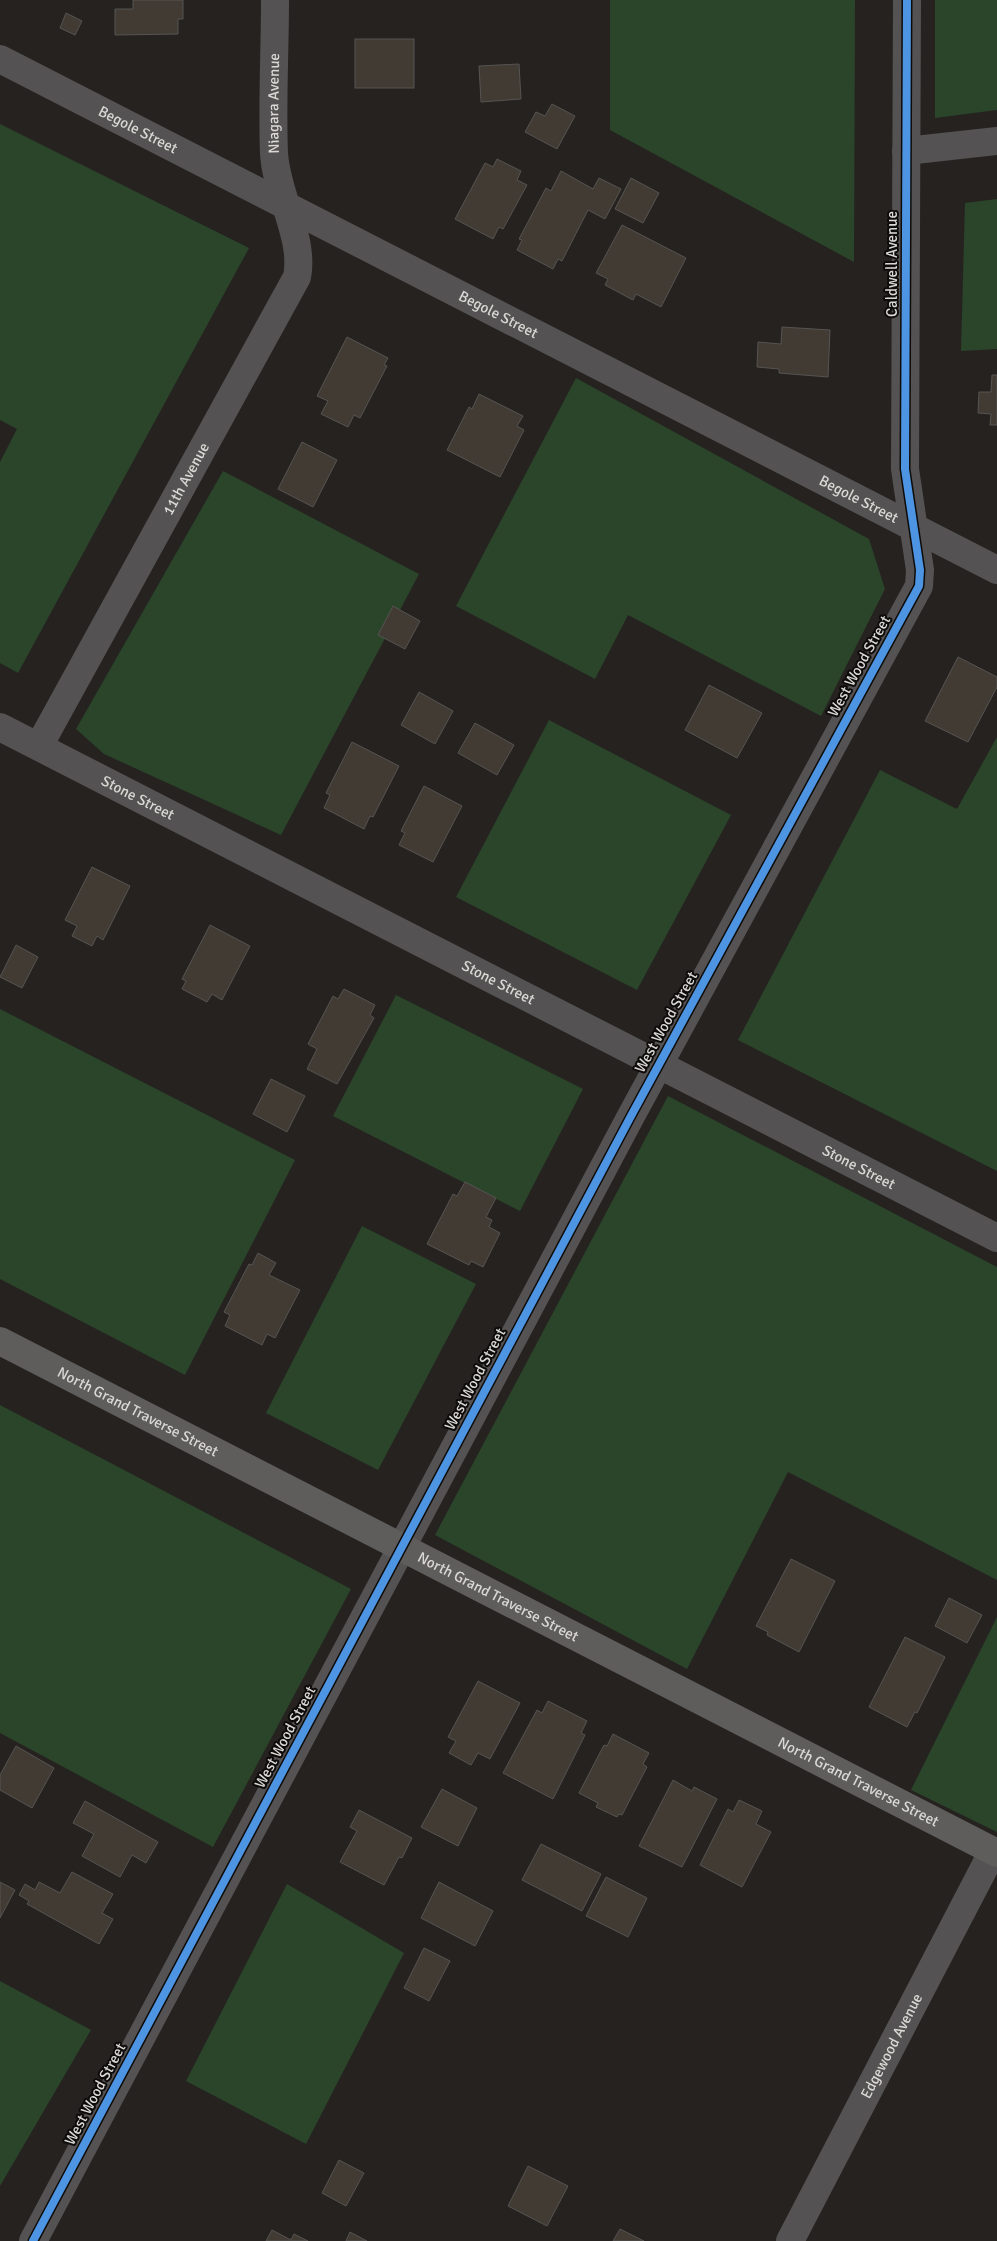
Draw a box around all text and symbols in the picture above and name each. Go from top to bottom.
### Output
street label: Niagara Avenue [264,53,283,154]
street label: Begole Street [95,102,181,157]
street label: Caldwell Avenue [883,211,901,317]
street label: Begole Street [456,287,541,342]
street label: 11th Avenue [159,439,213,518]
street label: Begole Street [816,471,901,527]
street label: West Wood Street [824,612,894,720]
street label: Stone Street [98,772,177,824]
street label: Stone Street [459,956,538,1009]
street label: West Wood Street [631,968,701,1076]
street label: Stone Street [819,1141,898,1193]
street label: West Wood Street [441,1325,509,1433]
street label: North Grand Traverse Street [54,1363,221,1461]
street label: North Grand Traverse Street [415,1548,582,1646]
street label: West Wood Street [251,1683,319,1791]
street label: North Grand Traverse Street [775,1733,942,1831]
street label: Edgewood Avenue [857,1990,926,2101]
street label: West Wood Street [61,2040,129,2148]

